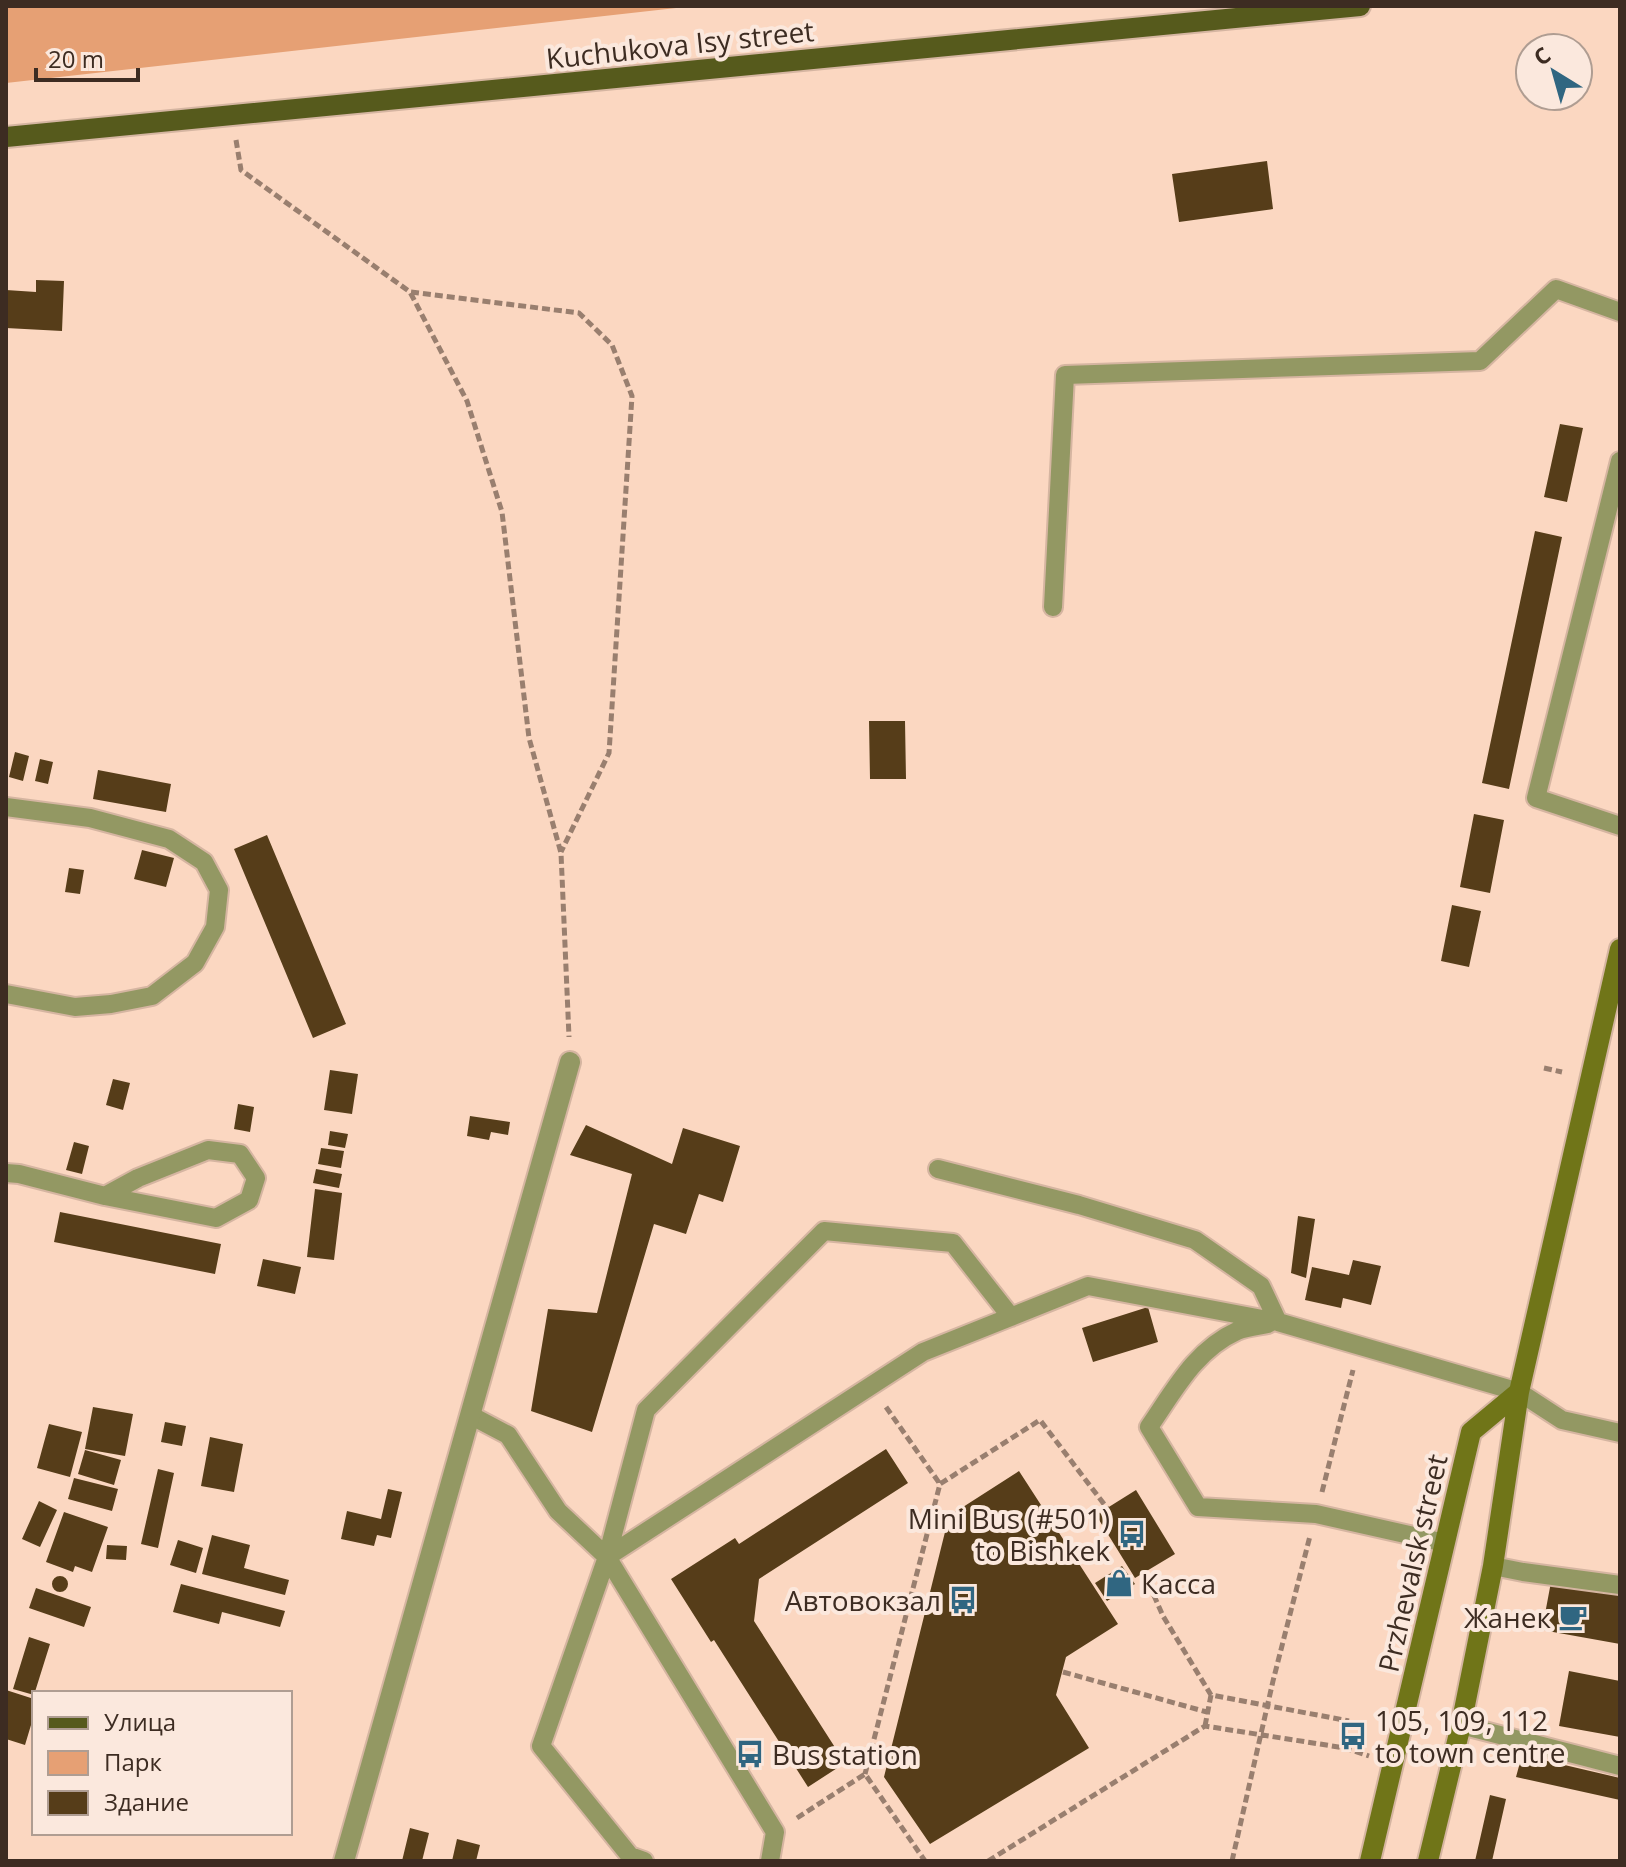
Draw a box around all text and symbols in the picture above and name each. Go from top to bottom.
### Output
street label: Kuchukova Isy street [544,11,816,77]
scale bar [36,32,138,82]
north arrow [1514,32,1594,112]
text: С [1527,39,1556,71]
text: 20 m [48,42,104,75]
street label: Przhevalsk street [1368,1450,1456,1676]
place label: Mini Bus (#501) to Bishkek [908,1499,1110,1569]
bus stop icon: Mini Bus (#501) to Bishkek [1117,1519,1147,1549]
place label: Касса [1141,1564,1216,1602]
shop icon: Касса [1104,1568,1134,1598]
place label: Автовокзал [785,1581,941,1619]
bus stop icon: Автовокзал [948,1585,978,1615]
place label: Жанек [1464,1598,1552,1636]
cafe icon: Жанек [1558,1602,1588,1632]
legend [32,1691,292,1835]
place label: 105, 109, 112 to town centre [1375,1701,1566,1771]
text: Улица [104,1705,176,1738]
bus stop icon: 105, 109, 112 to town centre [1338,1721,1368,1751]
place label: Bus station [772,1735,918,1773]
bus stop icon: Bus station [735,1739,765,1769]
text: Парк [104,1745,162,1778]
text: Здание [104,1785,189,1818]

